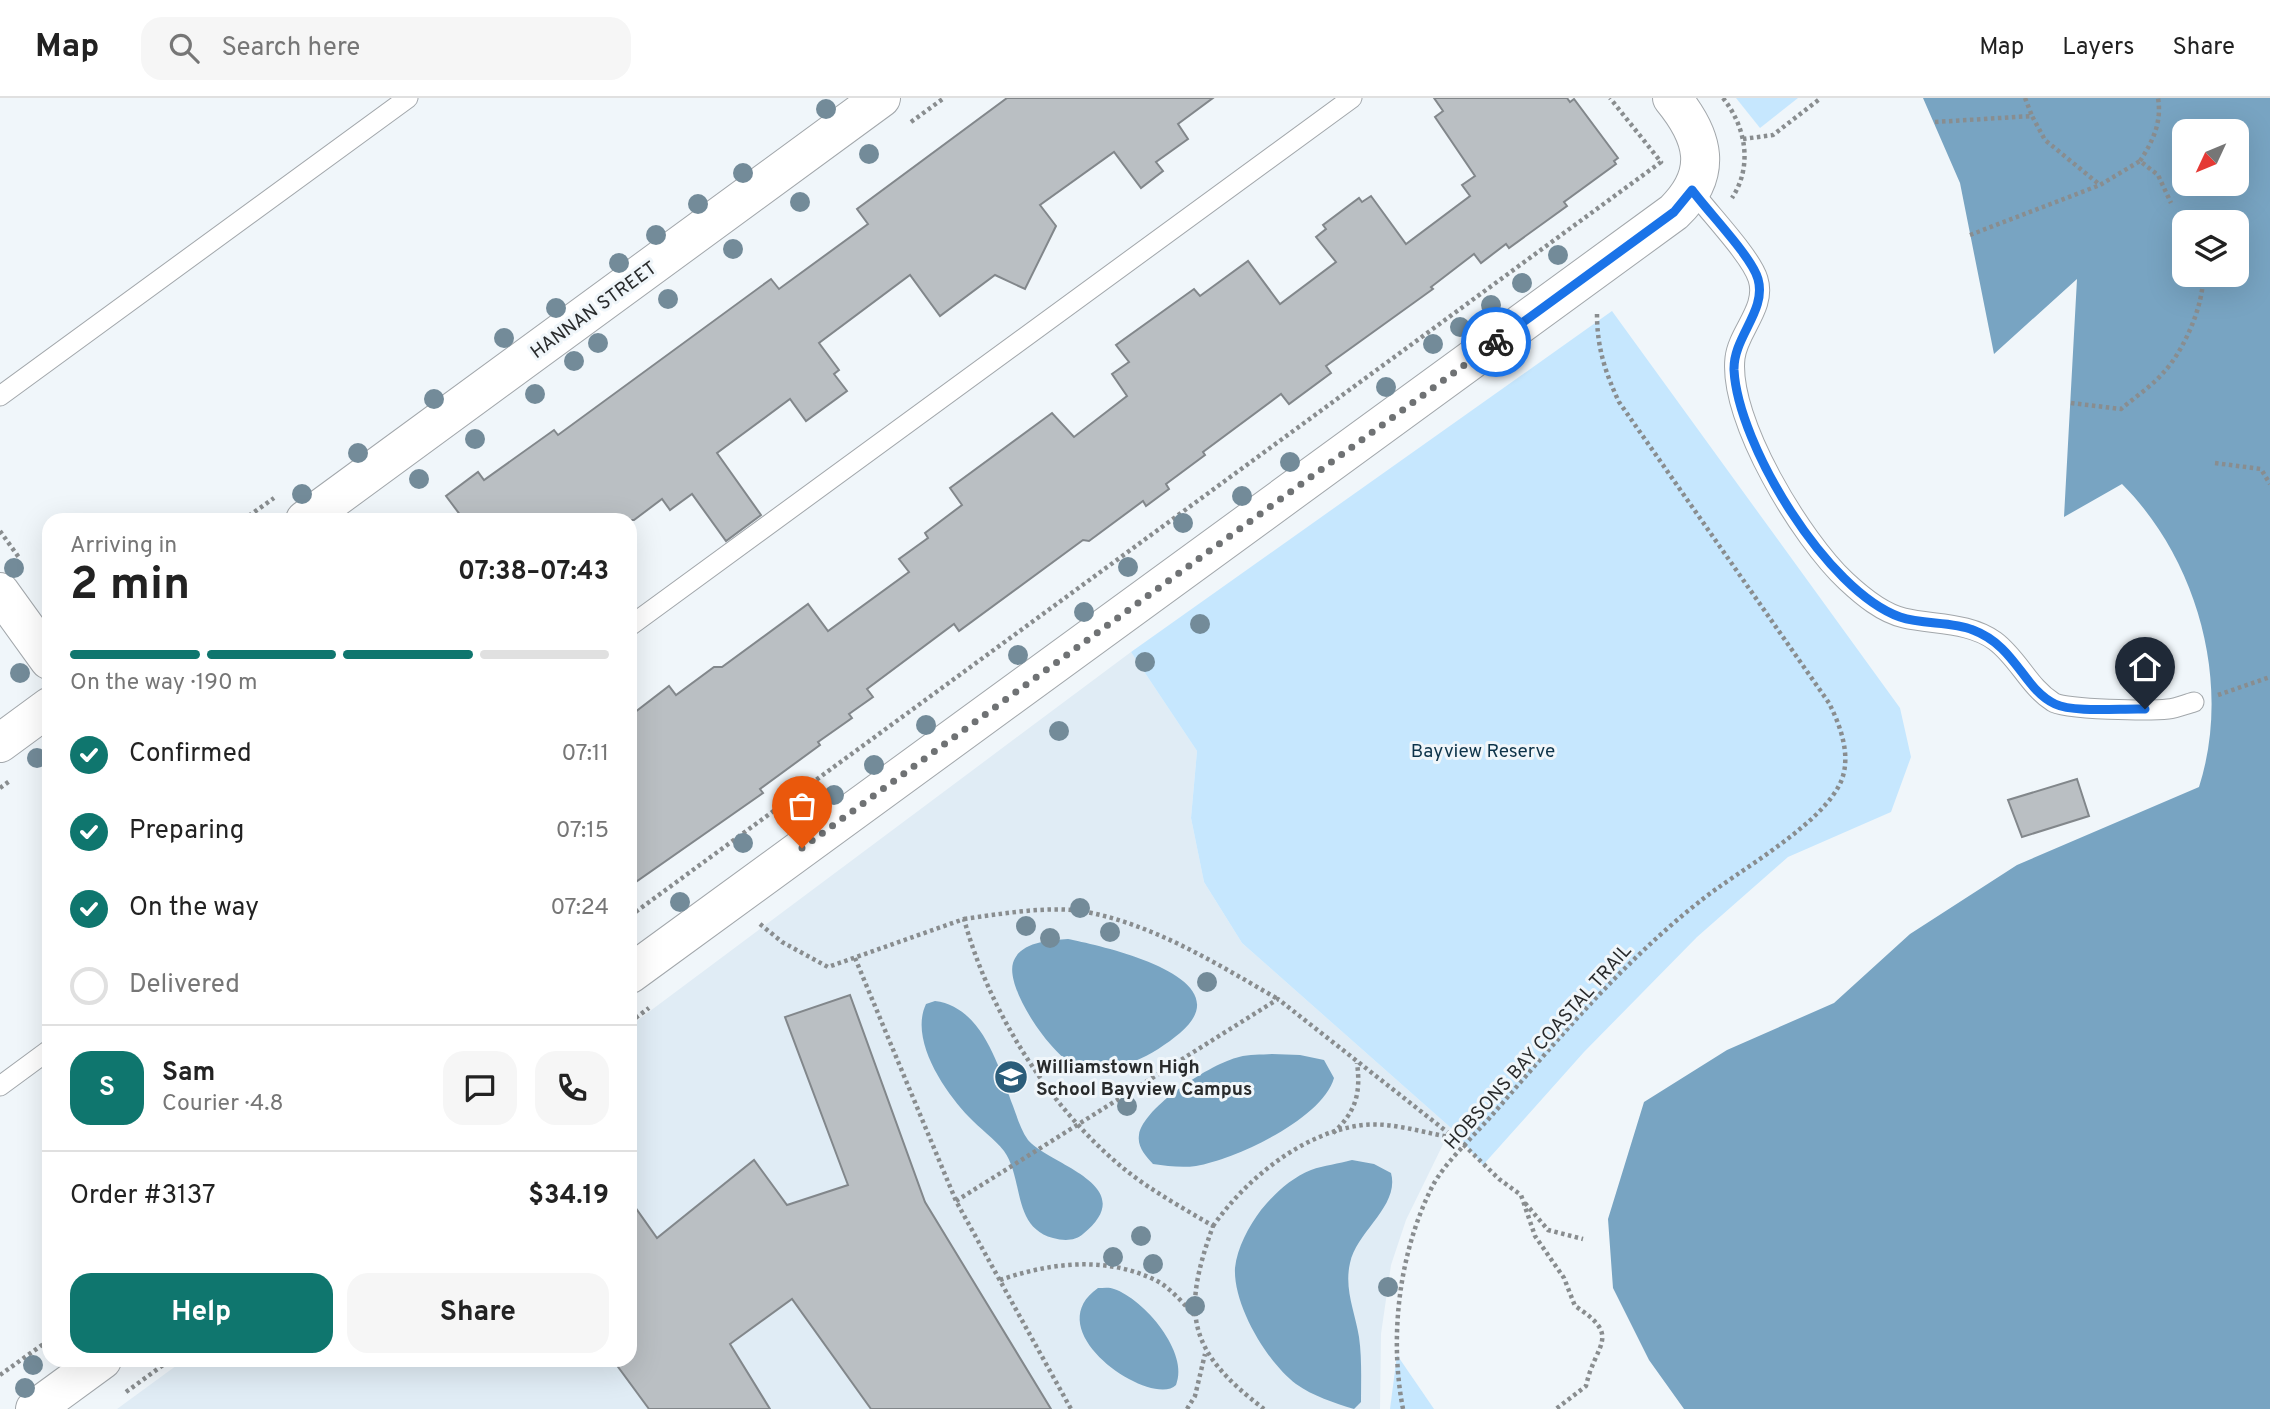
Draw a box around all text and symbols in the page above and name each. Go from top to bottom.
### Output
search box [141,17,631,80]
text: Map [35,27,99,69]
icon: search [165,29,203,67]
text: Search here [221,32,360,65]
text: Map [1979,33,2024,63]
text: Layers [2062,33,2134,63]
text: Share [2172,33,2235,63]
north arrow [2172,119,2249,196]
map controls [2172,119,2249,287]
button: layers [2172,210,2249,287]
street label: HANNAN STREET [526,257,662,365]
courier [1461,307,1531,377]
icon: bike [1477,323,1515,361]
text: Arriving in [70,532,177,561]
text: 07:38–07:43 [458,556,609,589]
text: 2 min [70,557,190,616]
pin [2115,637,2175,709]
icon: home [2126,648,2164,686]
text: On the way · 190 m [70,669,258,698]
icon: check [70,736,108,774]
text: Confirmed [129,738,252,771]
text: 07:11 [562,740,609,769]
park label: Bayview Reserve [1411,740,1555,764]
pin [772,776,832,848]
icon: bag [783,787,821,825]
icon: check [70,813,108,851]
text: Preparing [129,815,244,848]
text: 07:15 [556,817,609,846]
icon: check [70,890,108,928]
text: On the way [129,892,259,925]
text: 07:24 [551,894,609,923]
street label: HOBSONS BAY COASTAL TRAIL [1440,939,1637,1155]
text: Delivered [129,969,240,1002]
button: chat [443,1051,517,1125]
button: phone [535,1051,609,1125]
place label: Williamstown High School Bayview Campus [1036,1056,1252,1102]
text: Sam [162,1057,215,1090]
school or university icon: Williamstown High School Bayview Campus [992,1058,1030,1096]
text: S [99,1072,115,1105]
text: Courier · 4.8 [162,1090,283,1119]
text: Order #3137 [70,1180,216,1213]
text: $34.19 [528,1180,609,1213]
button: Help [70,1273,333,1353]
button: Share [347,1273,609,1353]

